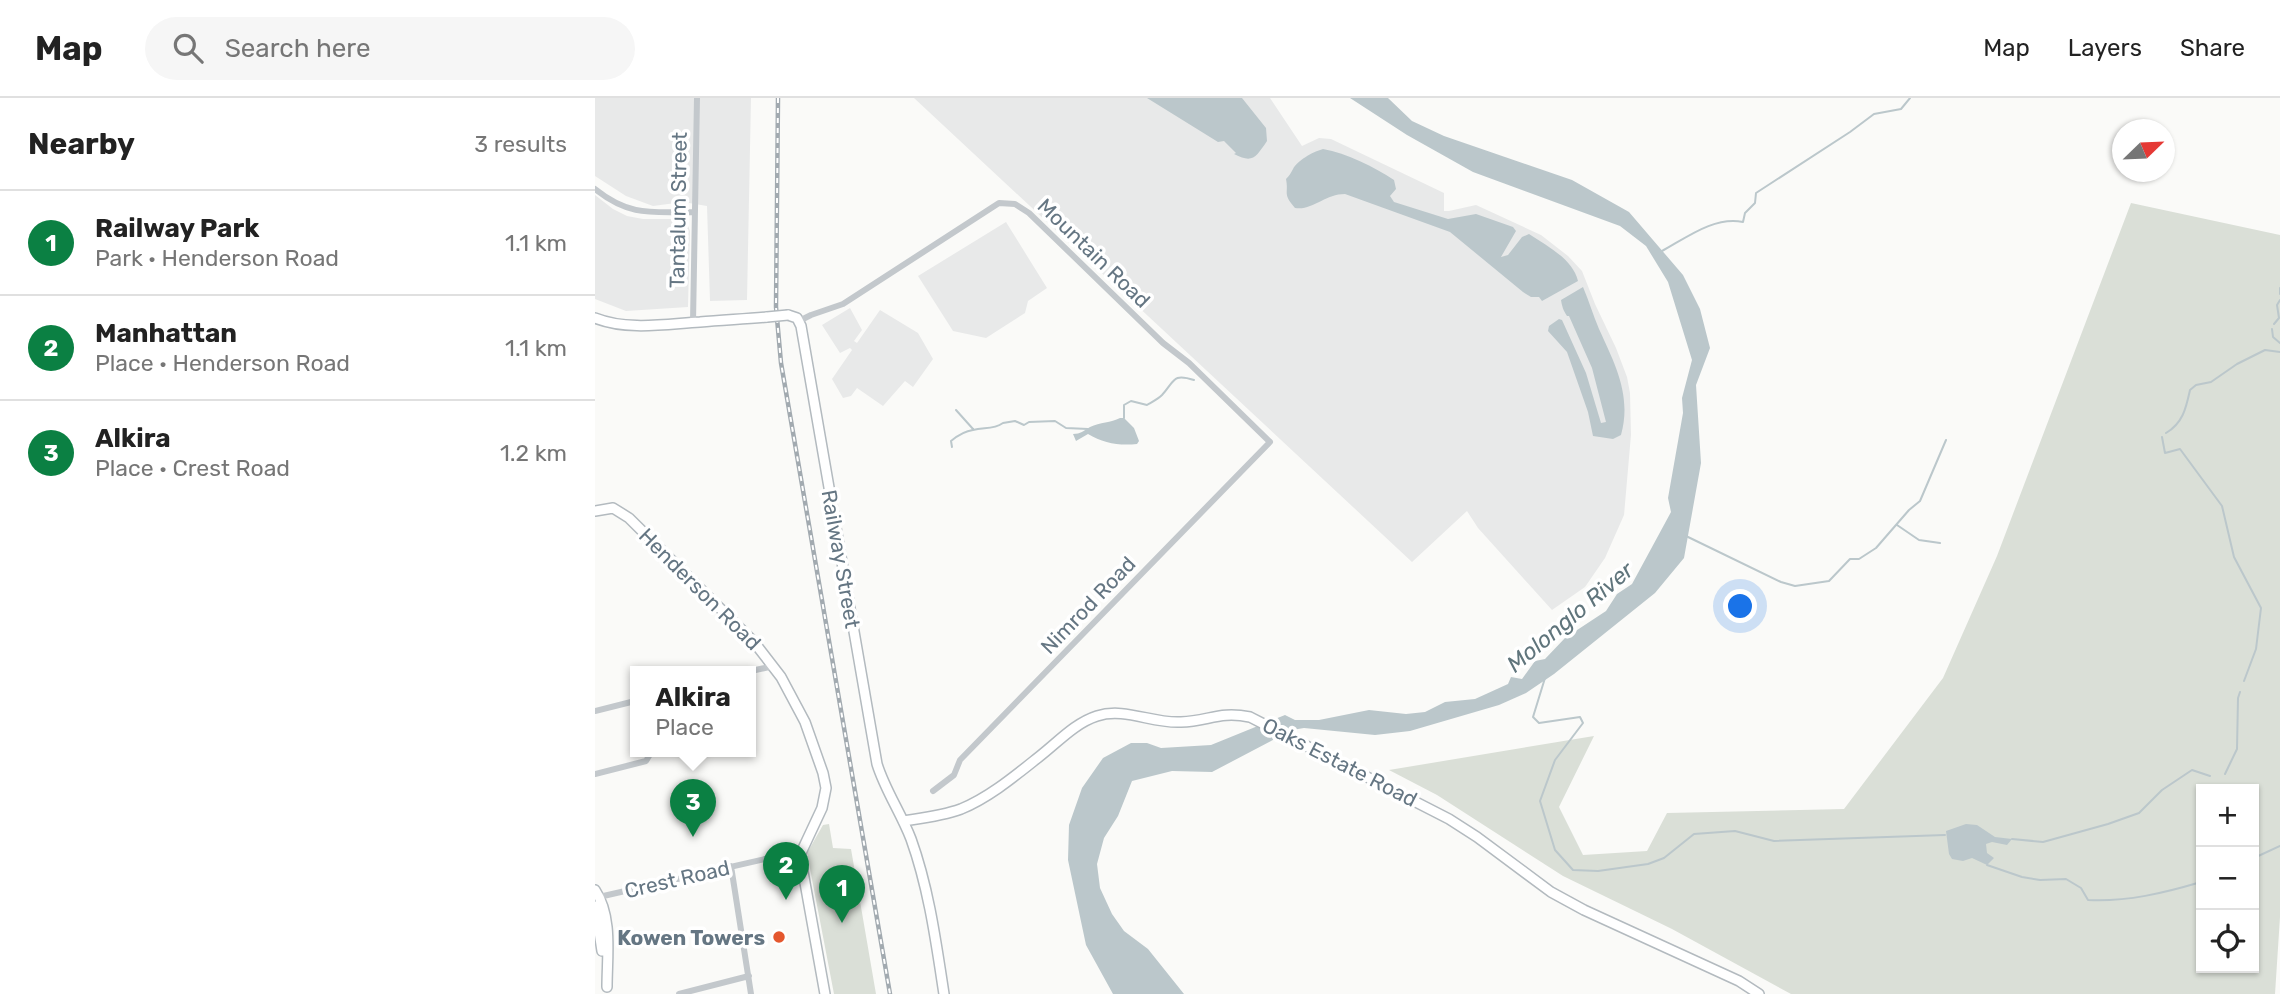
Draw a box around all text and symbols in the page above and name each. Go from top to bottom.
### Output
search box [145,17,635,80]
text: Map [35,29,103,68]
icon: search [169,29,207,67]
text: Search here [225,33,370,64]
text: Map [1983,34,2030,62]
text: Layers [2068,34,2142,62]
text: Share [2180,34,2245,62]
north arrow [2112,119,2175,182]
text: Nearby [28,126,135,162]
text: 3 results [474,130,567,158]
street label: Tantalum Street [664,132,692,288]
street label: Mountain Road [1033,193,1155,313]
text: Railway Park [95,213,259,244]
text: 1 [45,229,57,257]
text: 1.1 km [505,229,567,257]
text: Park · Henderson Road [95,244,339,272]
text: Manhattan [95,318,237,349]
text: 2 [44,334,58,362]
text: 1.1 km [505,334,567,362]
text: Place · Henderson Road [95,349,350,377]
text: Alkira [95,423,171,454]
text: 3 [43,439,59,467]
text: 1.2 km [500,439,567,467]
text: Place · Crest Road [95,454,290,482]
street label: Railway Street [817,488,865,630]
street label: Henderson Road [634,523,766,655]
street label: Nimrod Road [1035,551,1141,659]
water label: Molonglo River [1501,555,1640,678]
your location [1723,589,1757,623]
popup [630,666,756,757]
text: Alkira [655,682,731,713]
street label: Oaks Estate Road [1258,712,1422,812]
text: Place [655,713,714,741]
pin: 3 [670,779,716,837]
map controls [2196,784,2259,973]
button: + [2196,784,2259,847]
pin: 2 [763,842,809,900]
button: − [2196,847,2259,910]
street label: Crest Road [622,855,732,903]
pin: 1 [819,865,865,923]
button: locate [2196,910,2259,973]
place label: Kowen Towers [617,925,765,950]
marker: Kowen Towers [771,929,787,945]

